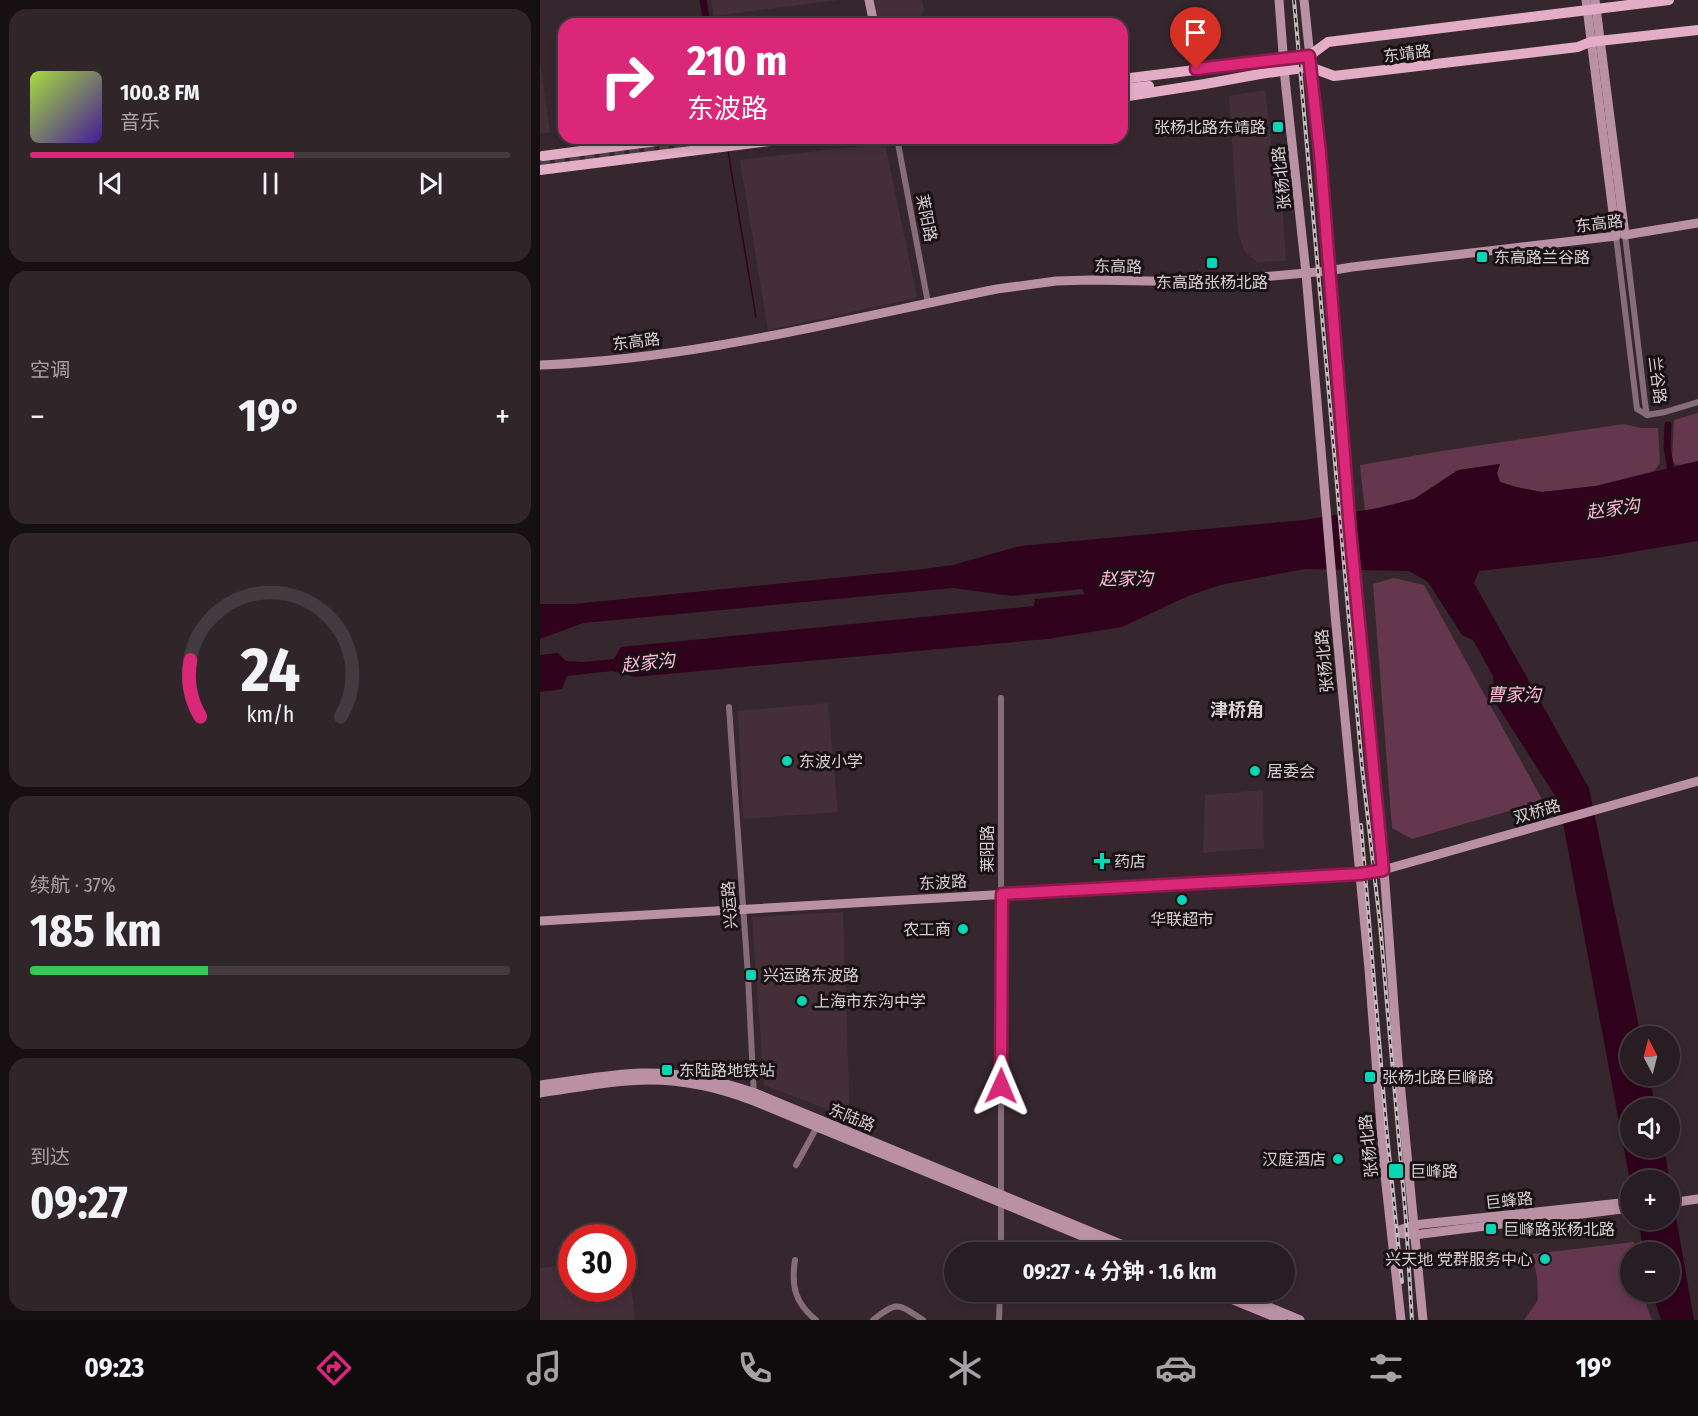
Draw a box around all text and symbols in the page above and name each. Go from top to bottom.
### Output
pin [1170,7,1221,69]
icon: arrive [1179,16,1212,49]
text: 210 m [687,36,787,86]
street label: 东靖路 [1382,41,1432,66]
icon: right [588,42,666,120]
text: 100.8 FM [120,79,200,106]
text: 东波路 [687,93,768,125]
text: 音乐 [120,110,160,134]
place label: 张杨北路东靖路 [1154,118,1266,137]
marker: 张杨北路东靖路 [1271,120,1285,134]
street label: 张杨北路 [1269,145,1294,211]
icon: previous [94,167,127,200]
icon: pause [254,167,287,200]
icon: next [414,167,447,200]
street label: 莱阳路 [913,193,940,243]
street label: 东高路 [1574,211,1624,236]
place label: 东高路兰谷路 [1494,248,1590,267]
marker: 东高路兰谷路 [1475,250,1489,264]
marker: 东高路张杨北路 [1205,256,1219,270]
street label: 东高路 [1094,257,1142,276]
place label: 东高路张杨北路 [1156,273,1268,292]
street label: 东高路 [611,329,661,354]
street label: 兰谷路 [1645,355,1670,405]
text: 空调 [30,358,70,382]
text: 19° [238,389,302,443]
text: − [30,397,45,437]
text: + [495,397,510,437]
water label: 赵家沟 [1585,494,1643,524]
water label: 赵家沟 [1099,568,1155,590]
street label: 张杨北路 [1312,628,1337,694]
text: 24 [239,633,300,708]
water label: 赵家沟 [620,649,678,677]
water label: 曹家沟 [1487,684,1543,706]
district label: 津桥角 [1210,699,1264,721]
text: km/h [246,702,294,728]
place label: 东波小学 [799,752,863,771]
marker: 东波小学 [780,754,794,768]
place label: 居委会 [1267,762,1315,781]
marker: 居委会 [1248,764,1262,778]
street label: 双桥路 [1511,796,1563,827]
street label: 莱阳路 [978,825,997,873]
place label: 药店 [1114,852,1146,871]
marker: 药店 [1095,854,1109,868]
street label: 东波路 [919,872,967,893]
text: 续航 · 37% [30,873,116,897]
street label: 兴运路 [718,880,741,930]
marker: 华联超市 [1175,893,1189,907]
text: 185 km [30,904,162,958]
place label: 华联超市 [1150,910,1214,929]
place label: 农工商 [903,920,951,939]
marker: 农工商 [956,922,970,936]
place label: 兴运路东波路 [763,966,859,985]
marker: 兴运路东波路 [744,968,758,982]
place label: 上海市东沟中学 [814,992,926,1011]
marker: 上海市东沟中学 [795,994,809,1008]
north arrow [1620,1026,1680,1086]
map controls [1620,1026,1680,1302]
position arrow [969,1054,1033,1118]
place label: 东陆路地铁站 [679,1061,775,1080]
marker: 东陆路地铁站 [660,1063,674,1077]
place label: 张杨北路巨峰路 [1382,1068,1494,1087]
marker: 张杨北路巨峰路 [1363,1070,1377,1084]
button: sound [1620,1098,1680,1158]
street label: 东陆路 [826,1100,878,1135]
street label: 张杨北路 [1356,1113,1381,1179]
text: 到达 [30,1145,70,1169]
place label: 汉庭酒店 [1262,1150,1326,1169]
marker: 汉庭酒店 [1331,1152,1345,1166]
marker: 巨峰路 [1387,1162,1405,1180]
place label: 巨峰路 [1410,1162,1458,1181]
button: + [1620,1170,1680,1230]
text: 09:27 [30,1176,128,1230]
street label: 巨蜂路 [1484,1189,1534,1212]
place label: 巨峰路张杨北路 [1503,1220,1615,1239]
marker: 巨峰路张杨北路 [1484,1222,1498,1236]
speed limit sign: 30 [558,1224,636,1302]
button: − [1620,1242,1680,1302]
place label: 兴天地 党群服务中心 [1385,1250,1533,1269]
marker: 兴天地 党群服务中心 [1538,1252,1552,1266]
text: 09:27 · 4 分钟 · 1.6 km [1022,1258,1217,1285]
icon: directions [313,1347,355,1389]
icon: music [523,1347,565,1389]
icon: phone [734,1347,776,1389]
icon: climate [944,1347,986,1389]
icon: car [1155,1347,1197,1389]
icon: filters [1365,1347,1407,1389]
text: 09:23 [84,1352,144,1384]
text: 19° [1576,1352,1614,1384]

